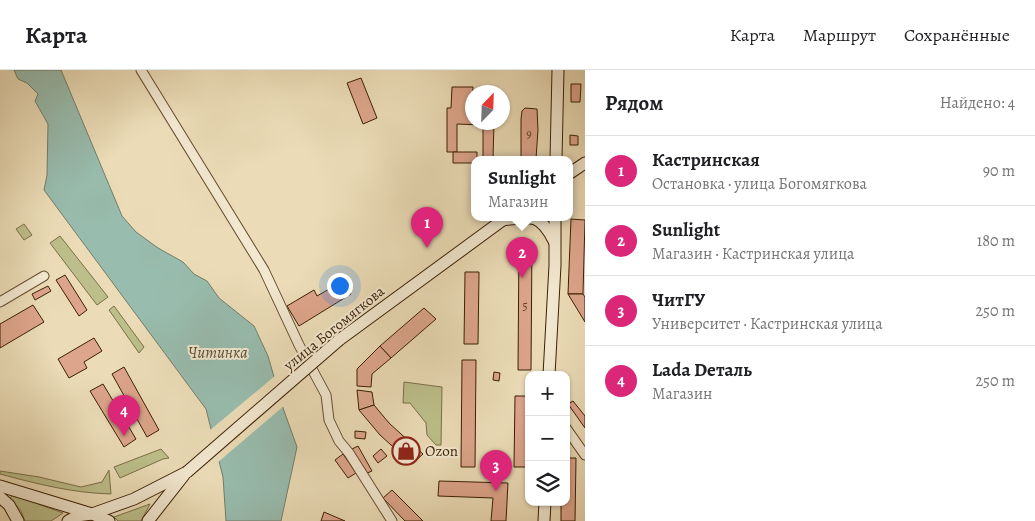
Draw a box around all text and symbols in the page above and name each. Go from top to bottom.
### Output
text: Карта [25,19,87,51]
text: Карта [730,23,775,47]
text: Маршрут [803,23,876,47]
text: Сохранённые [904,23,1010,47]
north arrow [465,85,510,130]
text: Рядом [605,89,663,117]
text: Найдено: 4 [940,92,1015,114]
house number: 9 [526,126,532,142]
text: Кастринская [652,147,760,173]
popup [471,156,573,221]
text: 1 [618,160,624,182]
text: 90 m [983,160,1015,182]
text: Sunlight [488,165,556,191]
text: Остановка · улица Богомягкова [652,173,867,195]
text: Магазин [488,191,548,213]
pin: 1 [411,207,443,248]
text: Sunlight [652,217,720,243]
text: 2 [617,230,625,252]
text: 180 m [977,230,1015,252]
pin: 2 [506,237,538,278]
text: Магазин · Кастринская улица [652,243,854,265]
your location [327,273,353,299]
street label: улица Богомягкова [279,281,389,376]
text: ЧитГУ [652,287,705,313]
house number: 5 [522,298,528,314]
text: 3 [618,300,624,322]
text: 250 m [976,300,1015,322]
text: Университет · Кастринская улица [652,313,883,335]
water label: Читинка [188,342,248,364]
text: Lada Dеталь [652,357,752,383]
text: 4 [617,370,625,392]
text: 250 m [976,370,1015,392]
map controls [525,371,570,506]
button: + [525,371,570,416]
text: Магазин [652,383,712,405]
pin: 4 [108,395,140,436]
button: − [525,416,570,461]
shop icon: Ozon [391,436,421,466]
place label: Ozon [425,441,458,461]
pin: 3 [480,450,512,491]
button: layers [525,461,570,506]

